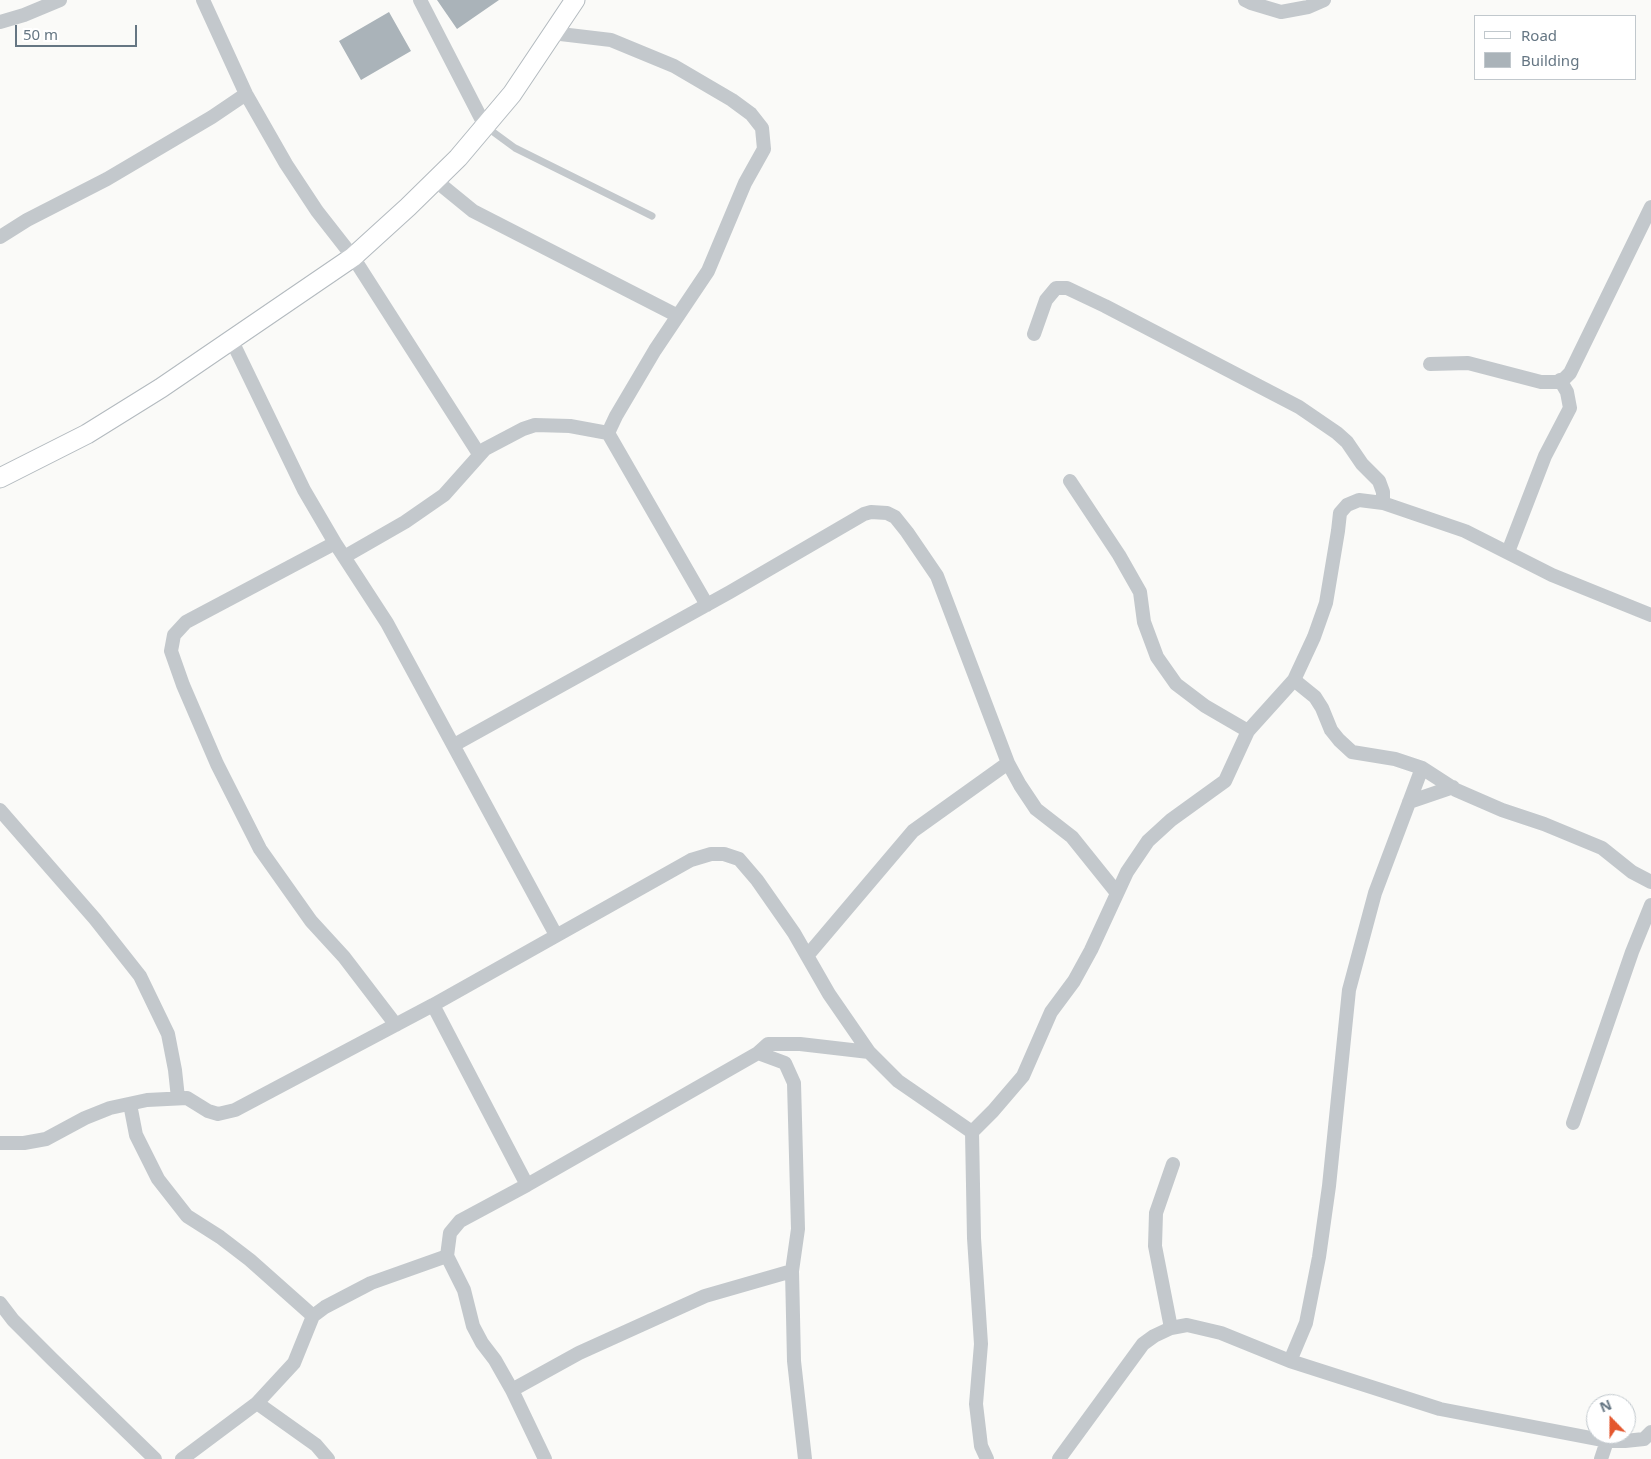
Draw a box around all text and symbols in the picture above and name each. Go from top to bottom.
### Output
scale bar [18,15,140,47]
legend [1474,15,1636,80]
text: 50 m [23,24,58,44]
text: Road [1521,25,1557,45]
text: Building [1521,50,1579,70]
north arrow [1586,1394,1636,1444]
text: N [1597,1395,1614,1417]

